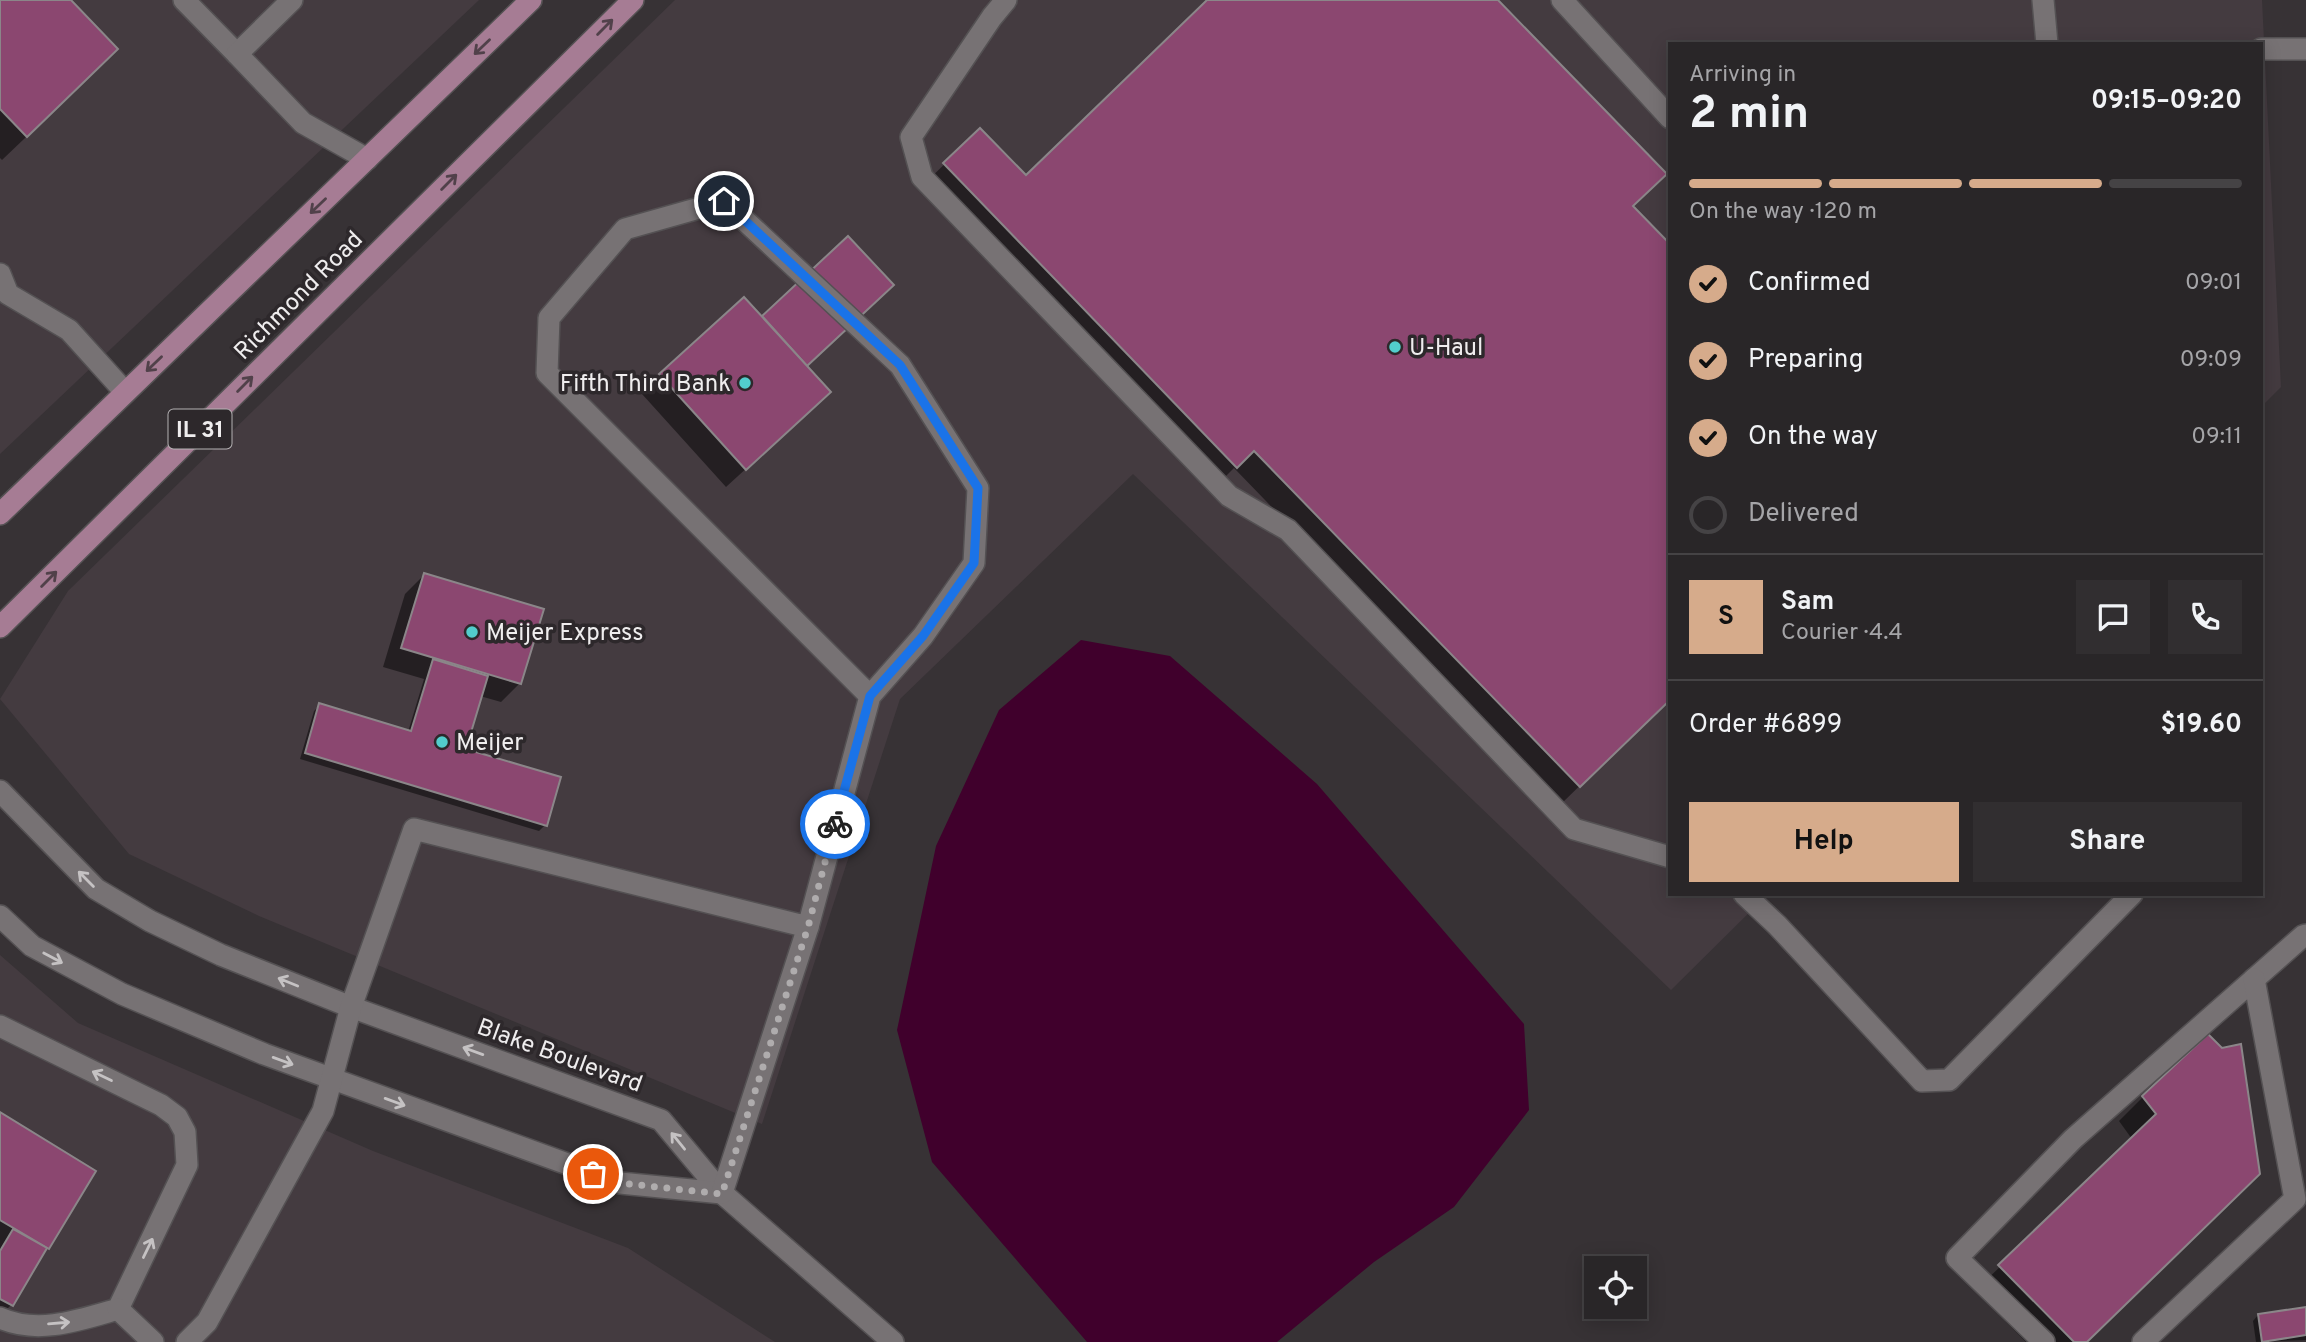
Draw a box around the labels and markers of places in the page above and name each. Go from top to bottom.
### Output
pin [694,171,754,231]
place label: U-Haul [1409,334,1483,364]
marker: U-Haul [1387,339,1403,355]
place label: Fifth Third Bank [560,370,731,400]
marker: Fifth Third Bank [737,375,753,391]
place label: Meijer Express [486,619,644,649]
marker: Meijer Express [464,624,480,640]
place label: Meijer [456,729,524,759]
marker: Meijer [434,734,450,750]
pin [563,1144,623,1204]

